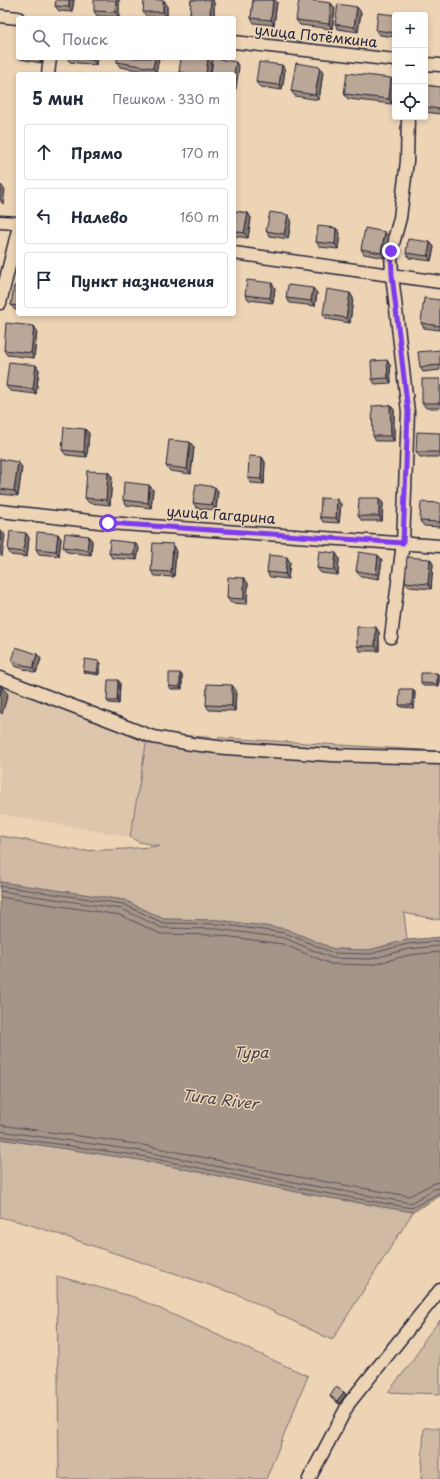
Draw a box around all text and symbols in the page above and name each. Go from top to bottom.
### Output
map controls [392,12,428,120]
button: + [392,12,428,48]
search box [16,16,236,60]
street label: улица Потёмкина [254,19,379,52]
icon: search [30,27,52,49]
text: Поиск [62,27,108,50]
button: − [392,48,428,84]
button: locate [392,84,428,120]
text: 5 мин [32,85,84,111]
text: Пешком · 330 m [112,89,220,108]
icon: ahead [33,141,55,163]
text: Прямо [71,141,122,164]
text: 170 m [181,143,219,162]
icon: left [33,205,55,227]
text: Налево [71,205,128,228]
text: 160 m [180,207,219,226]
route end [382,242,400,260]
icon: arrive [33,269,55,291]
text: Пункт назначения [71,269,214,292]
street label: улица Гагарина [166,500,276,529]
route start [99,514,117,532]
water label: Тура [233,1040,269,1063]
water label: Tura River [181,1082,262,1115]

